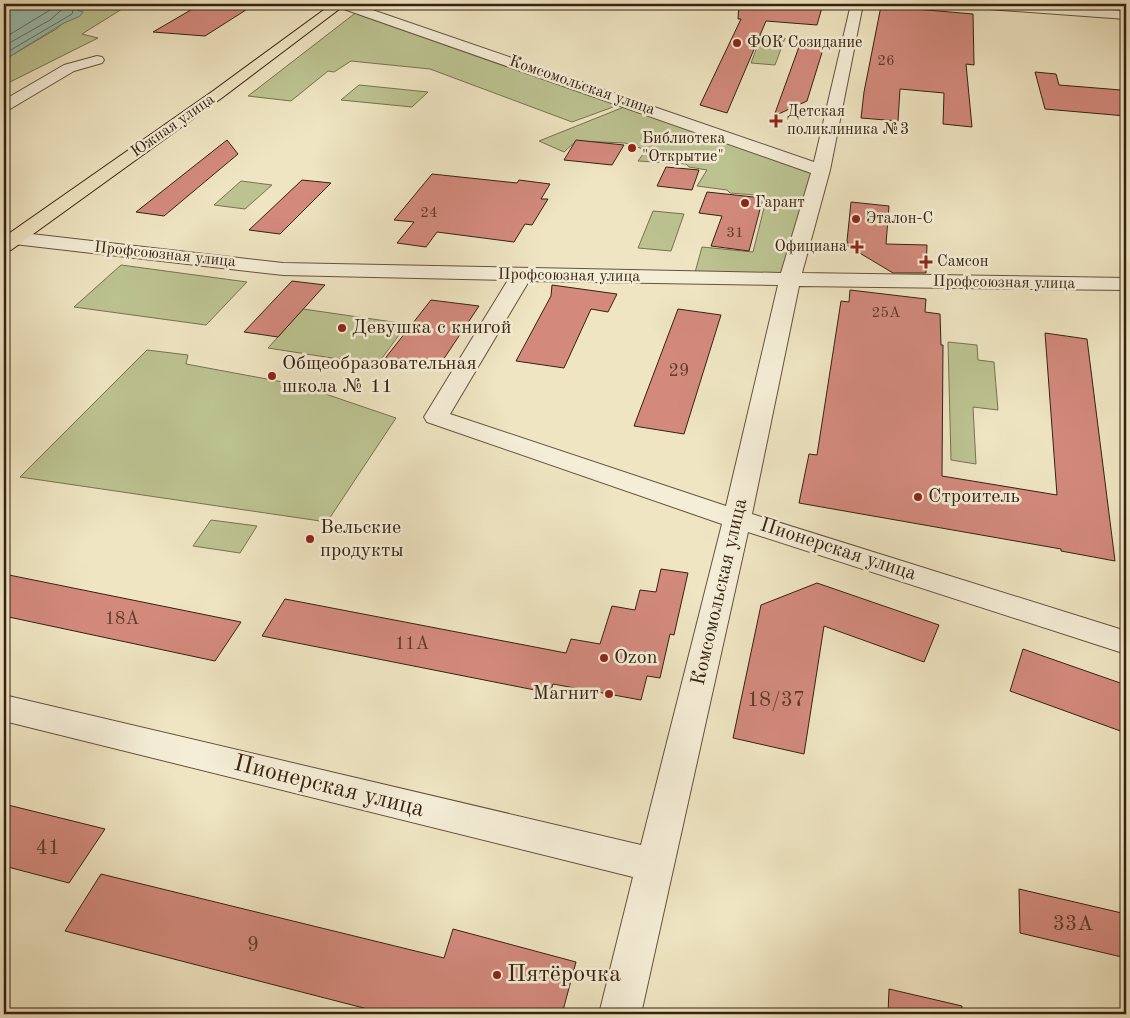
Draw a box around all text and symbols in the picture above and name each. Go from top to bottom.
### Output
place label: ФОК Созидание [747,35,862,51]
marker: ФОК Созидание [731,37,743,49]
street label: Комсомольская улица [507,54,657,119]
house number: 26 [877,54,895,69]
street label: Южная улица [128,91,218,161]
place label: Детская поликлиника №3 [787,104,909,138]
marker: Детская поликлиника №3 [769,114,783,128]
place label: Библиотека "Открытие" [642,131,725,165]
marker: Библиотека "Открытие" [626,142,638,154]
place label: Гарант [755,195,805,211]
marker: Гарант [739,197,751,209]
house number: 24 [420,206,438,221]
place label: Эталон-С [866,211,933,227]
marker: Эталон-С [850,213,862,225]
house number: 31 [726,226,744,241]
place label: Официана [775,239,847,255]
street label: Профсоюзная улица [93,240,237,270]
marker: Официана [851,241,863,253]
place label: Самсон [937,254,989,270]
marker: Самсон [919,255,933,269]
street label: Профсоюзная улица [498,267,640,285]
street label: Профсоюзная улица [933,274,1075,292]
house number: 25А [872,306,901,321]
place label: Девушка с книгой [352,318,511,338]
marker: Девушка с книгой [336,322,348,334]
place label: Общеобразовательная школа № 11 [282,354,477,397]
house number: 29 [669,362,689,380]
marker: Общеобразовательная школа № 11 [266,370,278,382]
place label: Строитель [928,487,1020,507]
marker: Строитель [912,491,924,503]
street label: Комсомольская улица [689,496,751,687]
street label: Пионерская улица [758,515,919,585]
place label: Вельские продукты [320,518,404,561]
marker: Вельские продукты [304,533,316,545]
house number: 18А [105,610,140,628]
house number: 11А [395,635,430,653]
place label: Ozon [614,648,658,668]
marker: Ozon [598,652,610,664]
place label: Магнит [532,684,599,704]
marker: Магнит [603,688,615,700]
house number: 18/37 [747,690,805,711]
street label: Пионерская улица [231,752,427,822]
house number: 41 [36,838,60,859]
house number: 33А [1053,914,1093,935]
house number: 9 [247,935,259,956]
place label: Пятёрочка [507,963,621,987]
marker: Пятёрочка [491,969,503,981]

